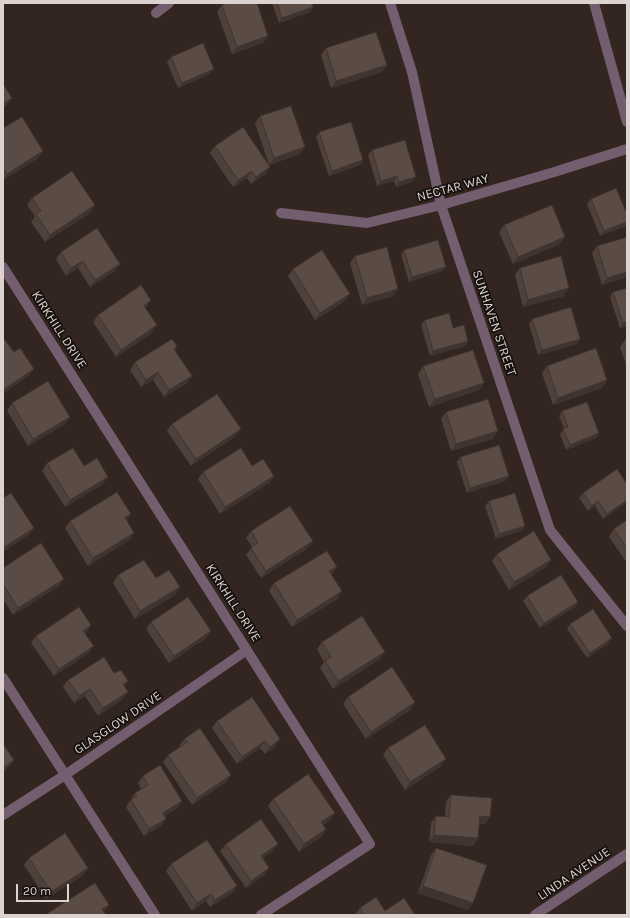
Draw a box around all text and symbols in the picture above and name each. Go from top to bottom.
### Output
street label: NECTAR WAY [415,171,491,205]
street label: SUNHAVEN STREET [469,268,519,378]
street label: KIRKHILL DRIVE [28,288,90,372]
street label: KIRKHILL DRIVE [202,561,264,645]
street label: GLASGLOW DRIVE [71,688,165,758]
street label: LINDA AVENUE [535,844,613,904]
scale bar [18,876,71,902]
text: 20 m [23,884,51,898]

